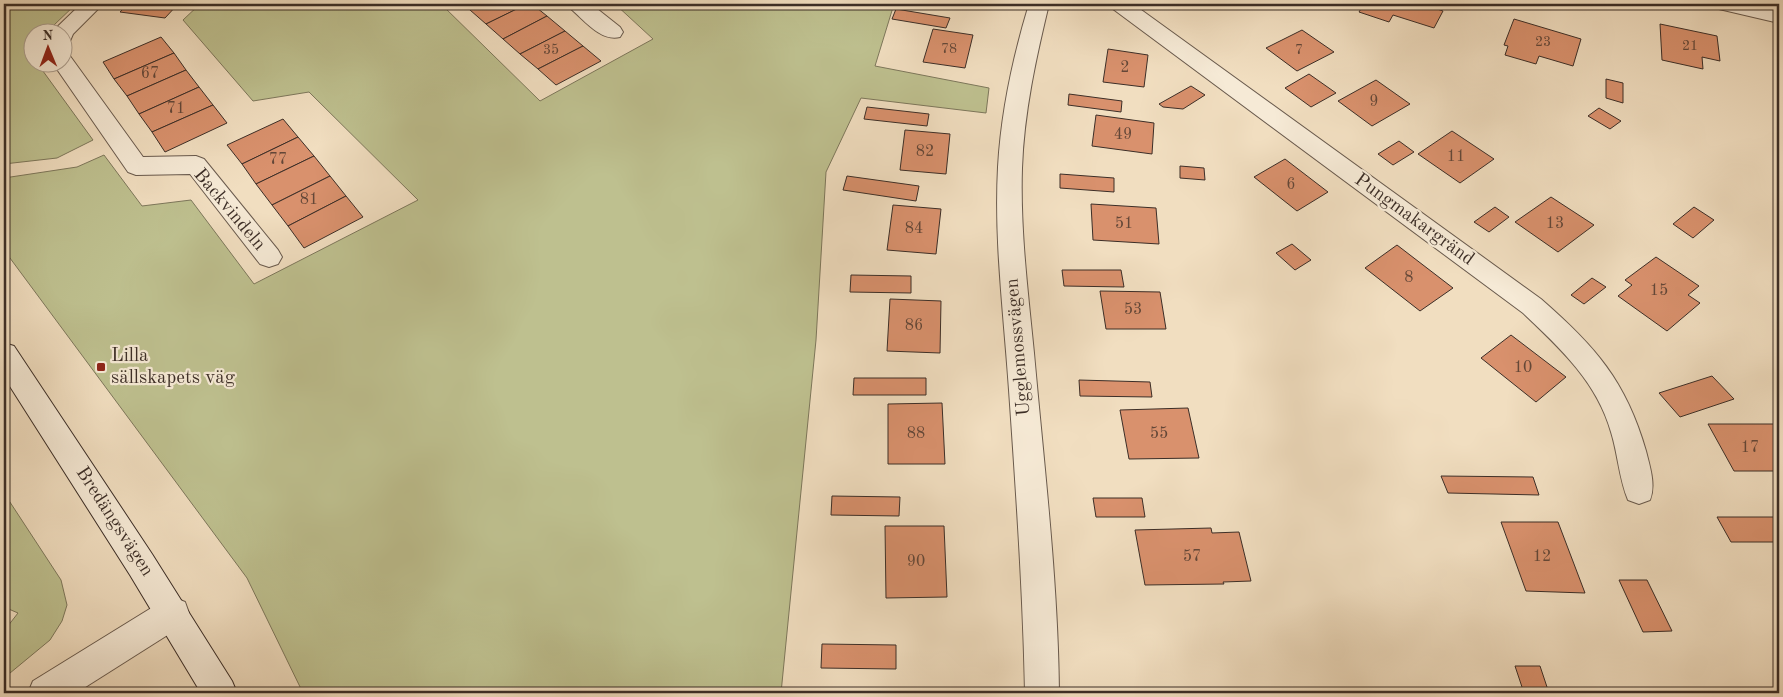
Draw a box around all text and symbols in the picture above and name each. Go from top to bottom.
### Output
north arrow [22,22,72,72]
text: N [42,29,54,43]
house number: 23 [1535,35,1551,49]
house number: 21 [1682,39,1698,53]
house number: 78 [941,42,957,56]
house number: 35 [543,43,559,57]
house number: 7 [1295,43,1303,57]
house number: 2 [1120,60,1130,76]
house number: 67 [141,66,159,82]
house number: 9 [1369,94,1379,110]
house number: 71 [167,101,185,117]
house number: 49 [1114,127,1132,143]
house number: 82 [916,144,934,160]
house number: 11 [1447,149,1465,165]
house number: 77 [269,152,287,168]
street label: Backvindeln [190,166,268,254]
street label: Pungmakargränd [1351,170,1477,270]
house number: 6 [1286,177,1296,193]
house number: 81 [300,192,318,208]
house number: 51 [1115,216,1133,232]
house number: 13 [1546,216,1564,232]
house number: 84 [905,221,923,237]
house number: 8 [1404,270,1414,286]
street label: Ugglemossvägen [1004,277,1034,417]
house number: 15 [1650,283,1668,299]
house number: 53 [1124,302,1142,318]
house number: 86 [905,318,923,334]
place label: Lilla sällskapets väg [111,347,236,388]
house number: 10 [1514,360,1532,376]
marker: Lilla sällskapets väg [95,361,107,373]
house number: 88 [907,426,925,442]
house number: 55 [1150,426,1168,442]
house number: 17 [1741,440,1759,456]
street label: Bredängsvägen [72,464,156,580]
house number: 57 [1183,549,1201,565]
house number: 12 [1533,549,1551,565]
house number: 90 [907,554,925,570]

